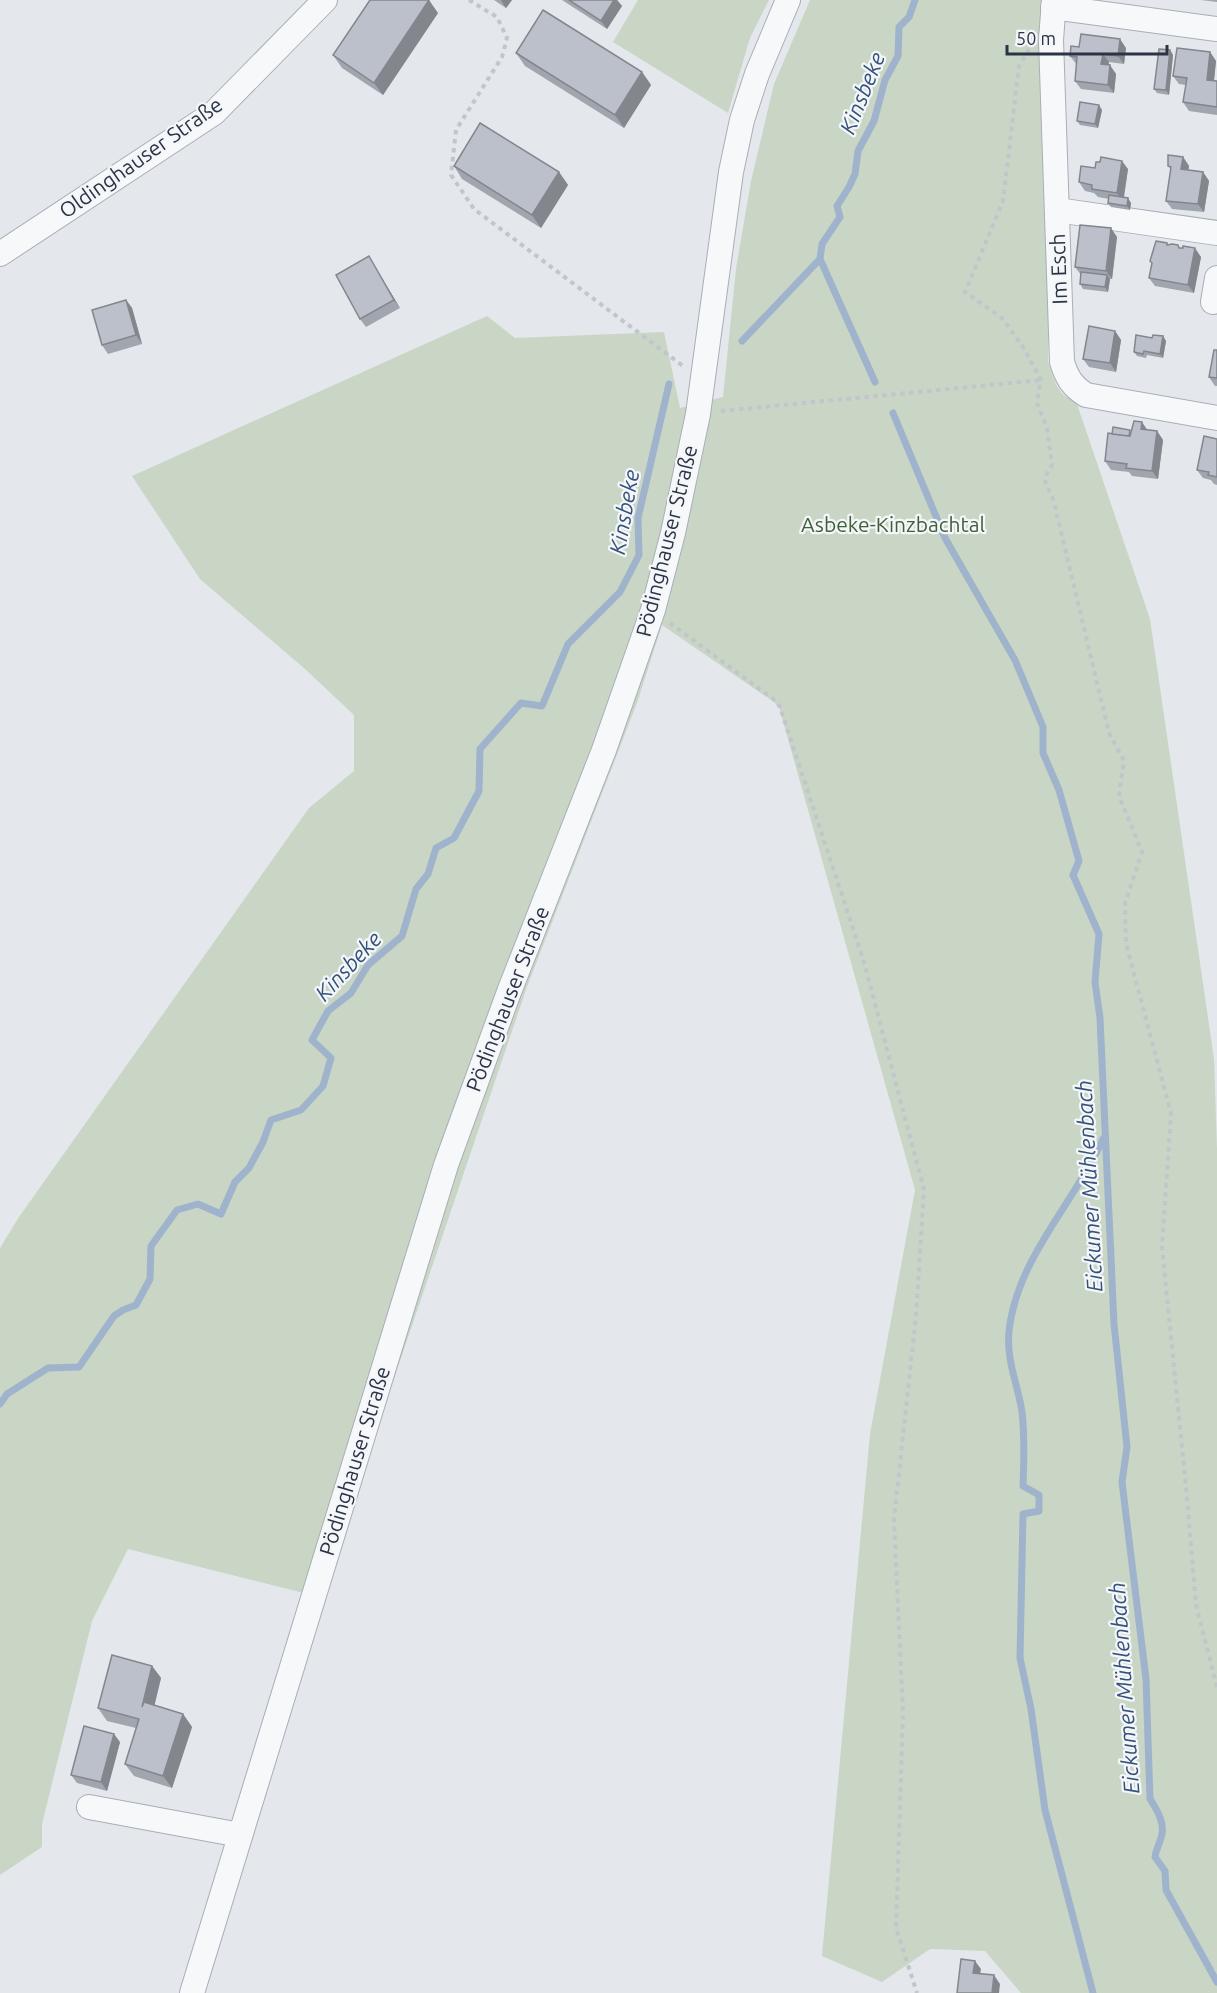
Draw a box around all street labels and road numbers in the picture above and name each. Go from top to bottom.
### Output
street label: Oldinghauser Straße [54,92,227,223]
street label: Im Esch [1045,233,1071,305]
street label: Pödinghauser Straße [631,442,701,639]
street label: Pödinghauser Straße [461,903,553,1095]
street label: Pödinghauser Straße [314,1363,394,1558]

